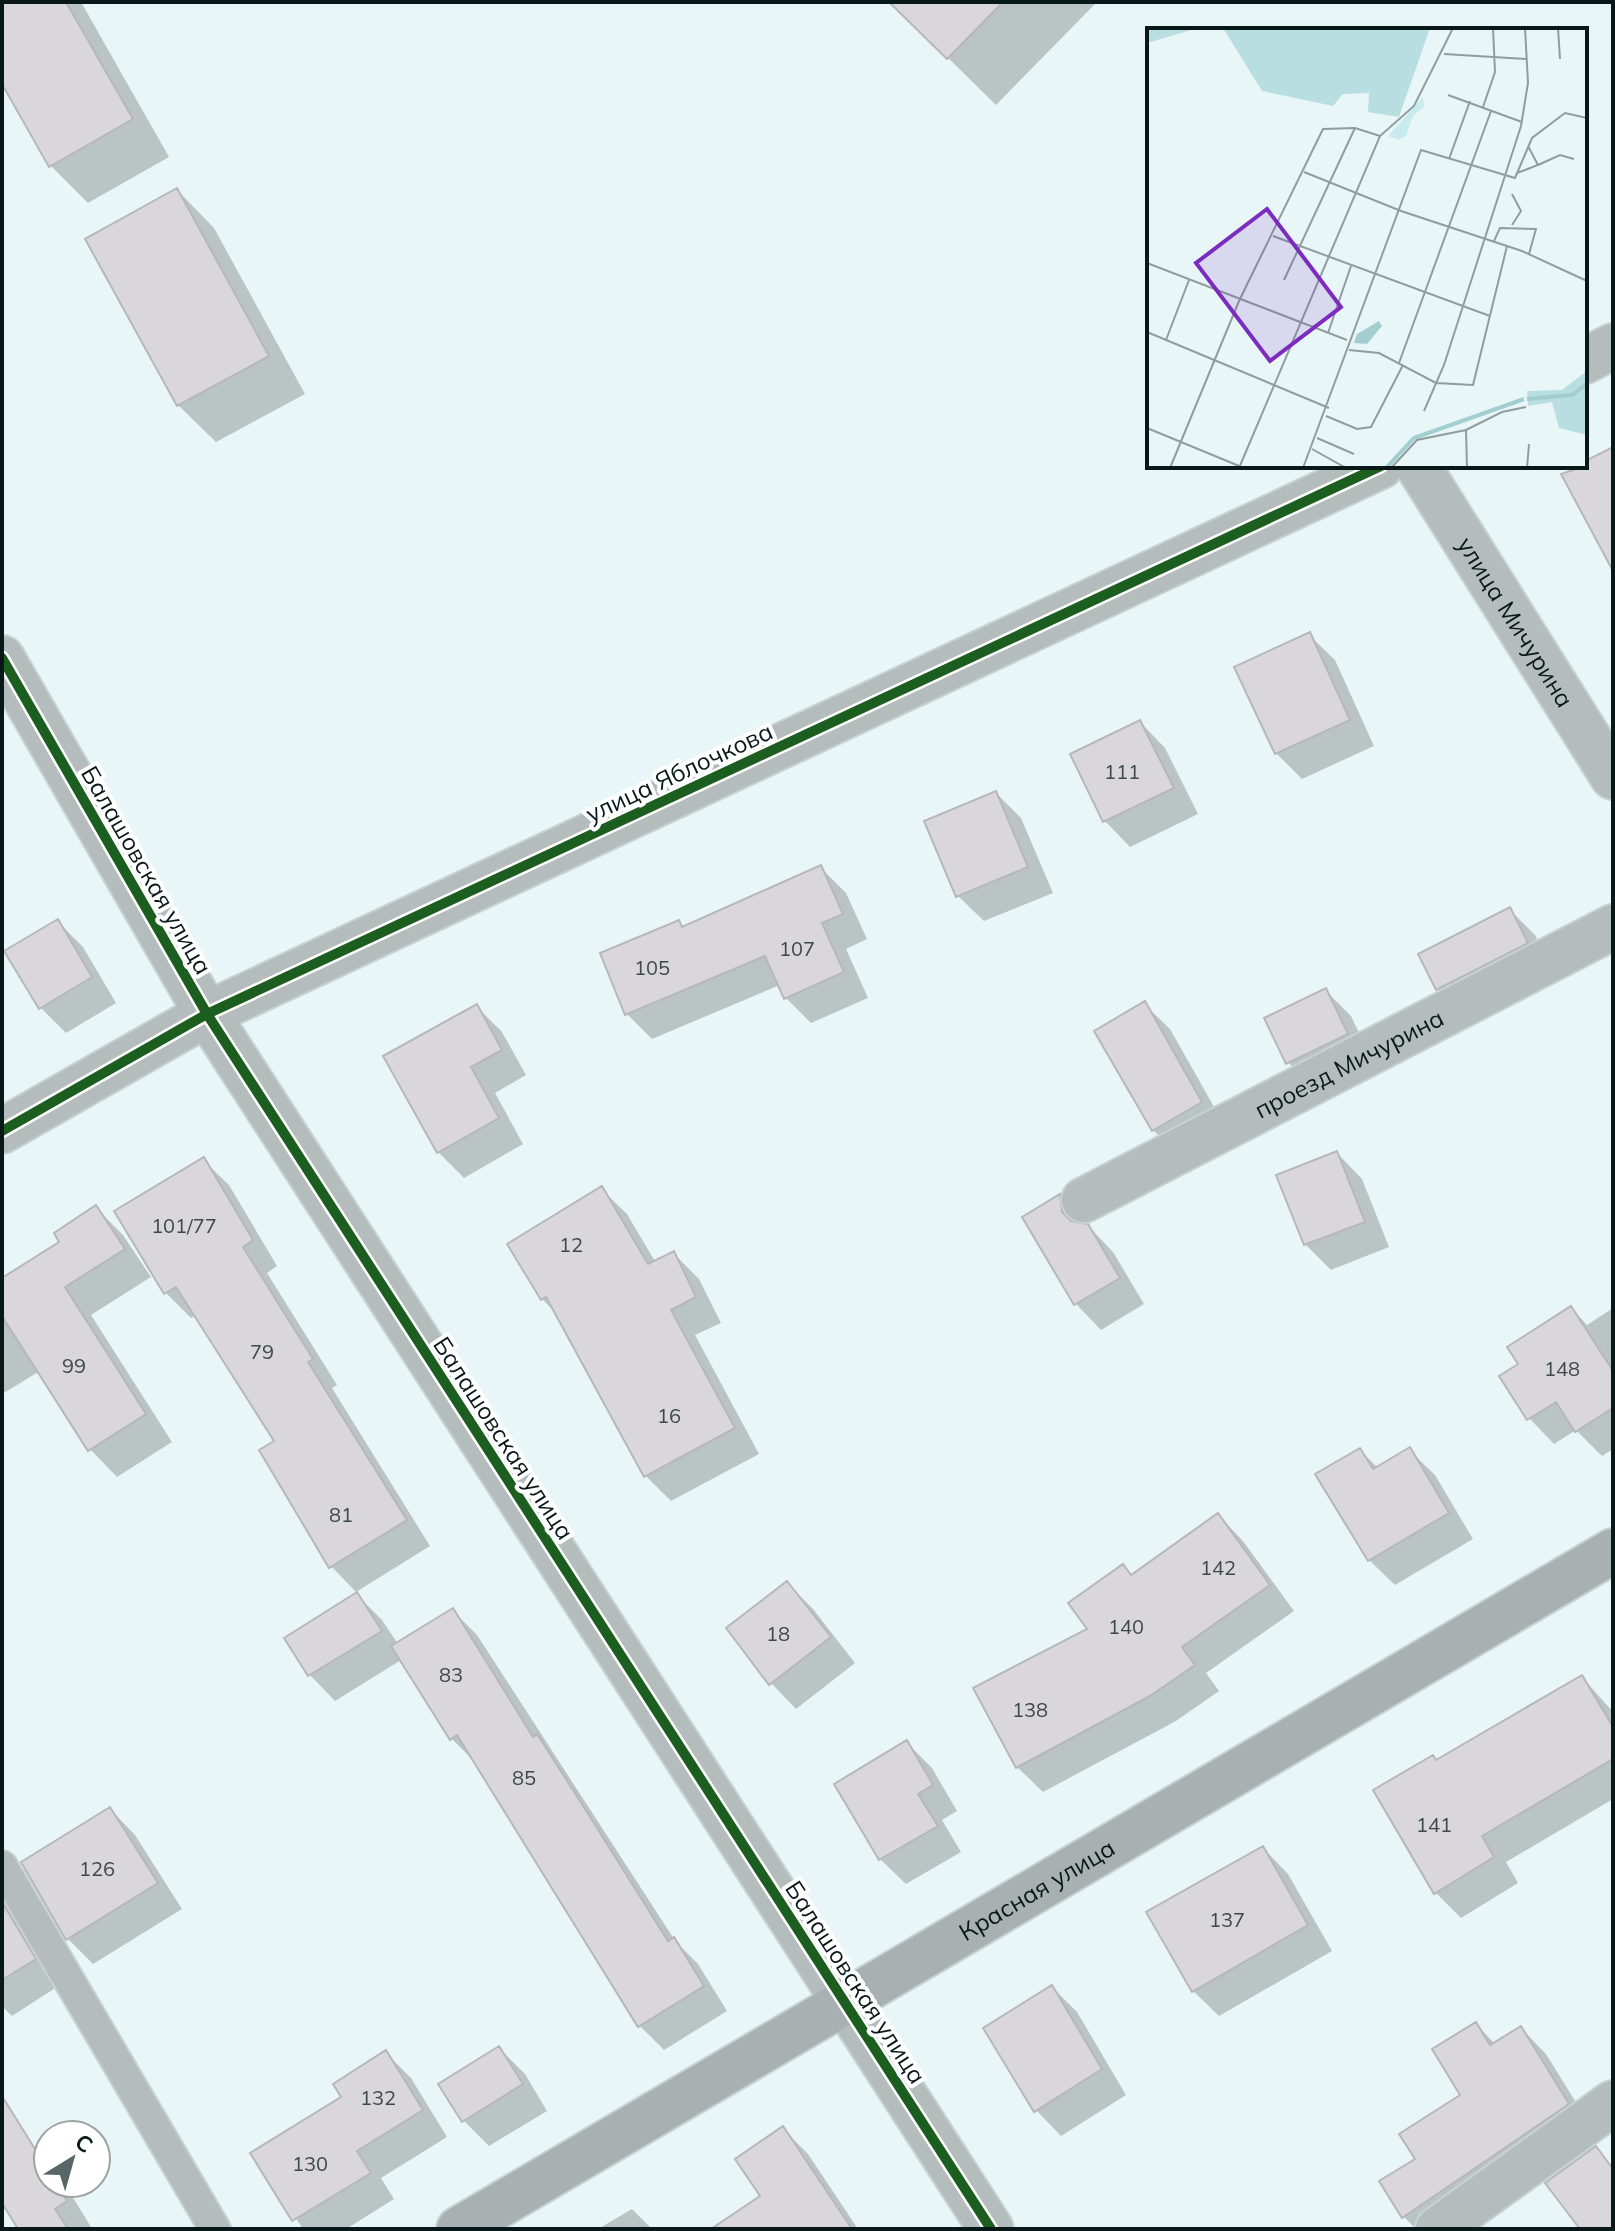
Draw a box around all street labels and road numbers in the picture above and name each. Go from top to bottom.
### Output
street label: улица Мичурина [1451,531,1580,713]
street label: улица Яблочкова [581,716,777,828]
street label: Балашовская улица [75,760,219,980]
street label: проезд Мичурина [1249,1002,1448,1125]
street label: Балашовская улица [427,1331,581,1545]
street label: Красная улица [953,1832,1120,1947]
street label: Балашовская улица [779,1875,933,2089]

